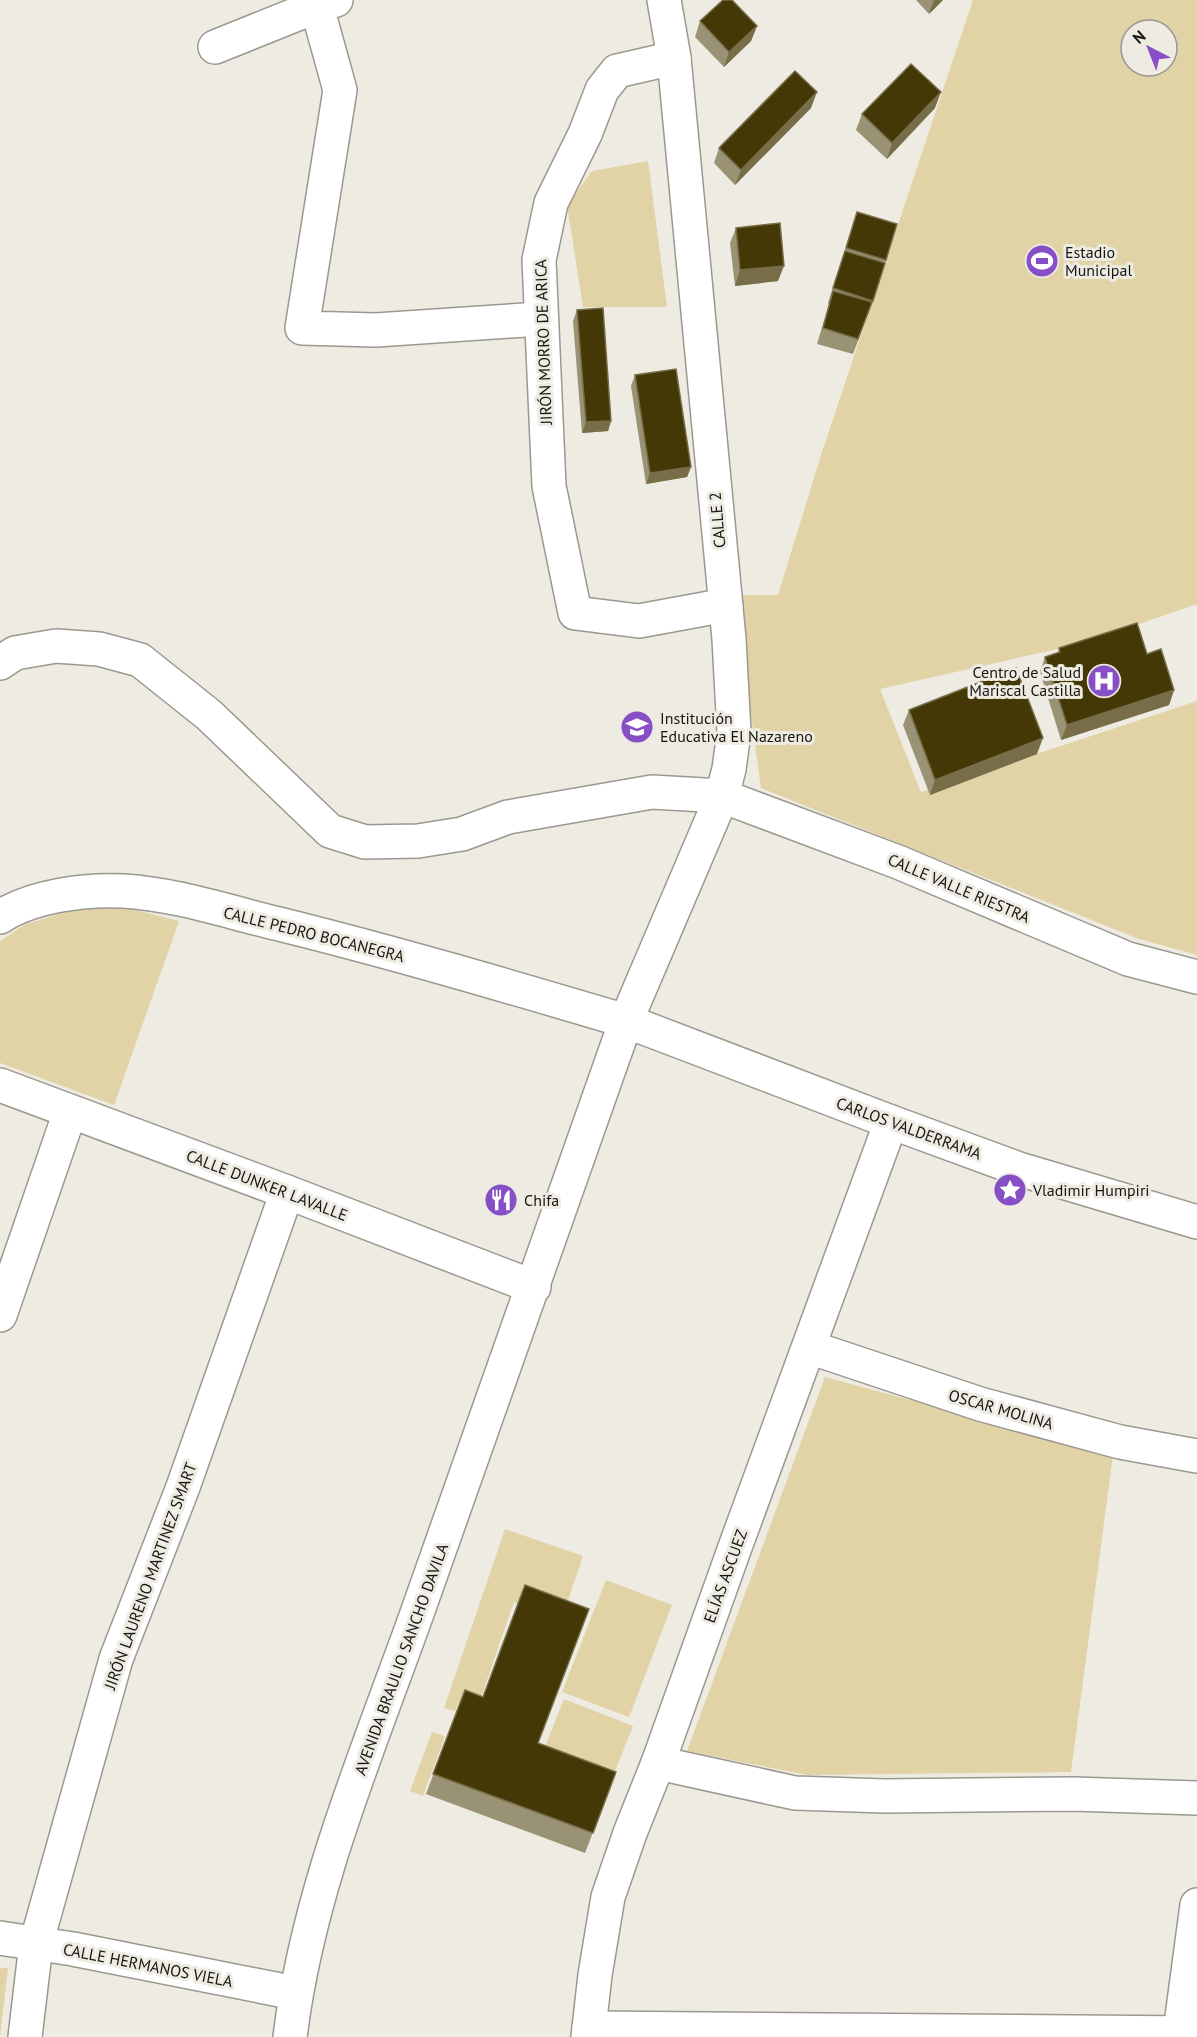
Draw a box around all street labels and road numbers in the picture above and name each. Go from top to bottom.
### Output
street label: JIRÓN MORRO DE ARICA [530,258,556,426]
street label: CALLE 2 [705,491,729,549]
street label: CALLE VALLE RIESTRA [885,849,1034,927]
street label: CALLE PEDRO BOCANEGRA [222,902,407,966]
street label: CARLOS VALDERRAMA [834,1092,985,1164]
street label: CALLE DUNKER LAVALLE [184,1145,350,1225]
street label: OSCAR MOLINA [946,1385,1056,1434]
street label: JIRÓN LAURENO MARTINEZ SMART [99,1460,200,1693]
street label: ELÍAS ASCUEZ [699,1526,751,1625]
street label: AVENIDA BRAULIO SANCHO DAVILA [350,1540,453,1778]
street label: CALLE HERMANOS VIELA [61,1939,235,1991]

